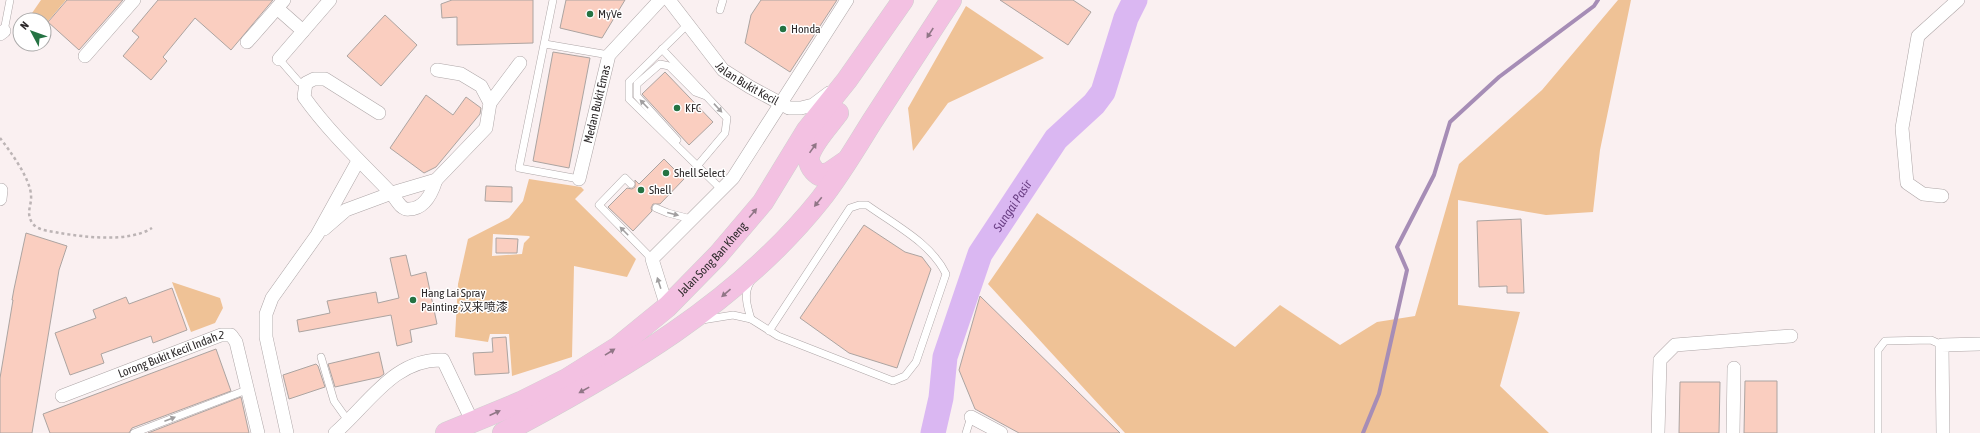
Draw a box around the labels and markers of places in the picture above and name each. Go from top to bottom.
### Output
place label: MyVe [598,7,622,21]
marker: MyVe [585,9,595,19]
place label: Honda [791,22,821,36]
marker: Honda [778,24,788,34]
place label: KFC [685,101,702,115]
marker: KFC [672,103,682,113]
place label: Shell Select [674,166,726,180]
marker: Shell Select [661,168,671,178]
place label: Shell [649,183,672,197]
marker: Shell [636,185,646,195]
place label: Hang Lai Spray Painting 汉来喷漆 [421,286,508,314]
marker: Hang Lai Spray Painting 汉来喷漆 [408,295,418,305]

